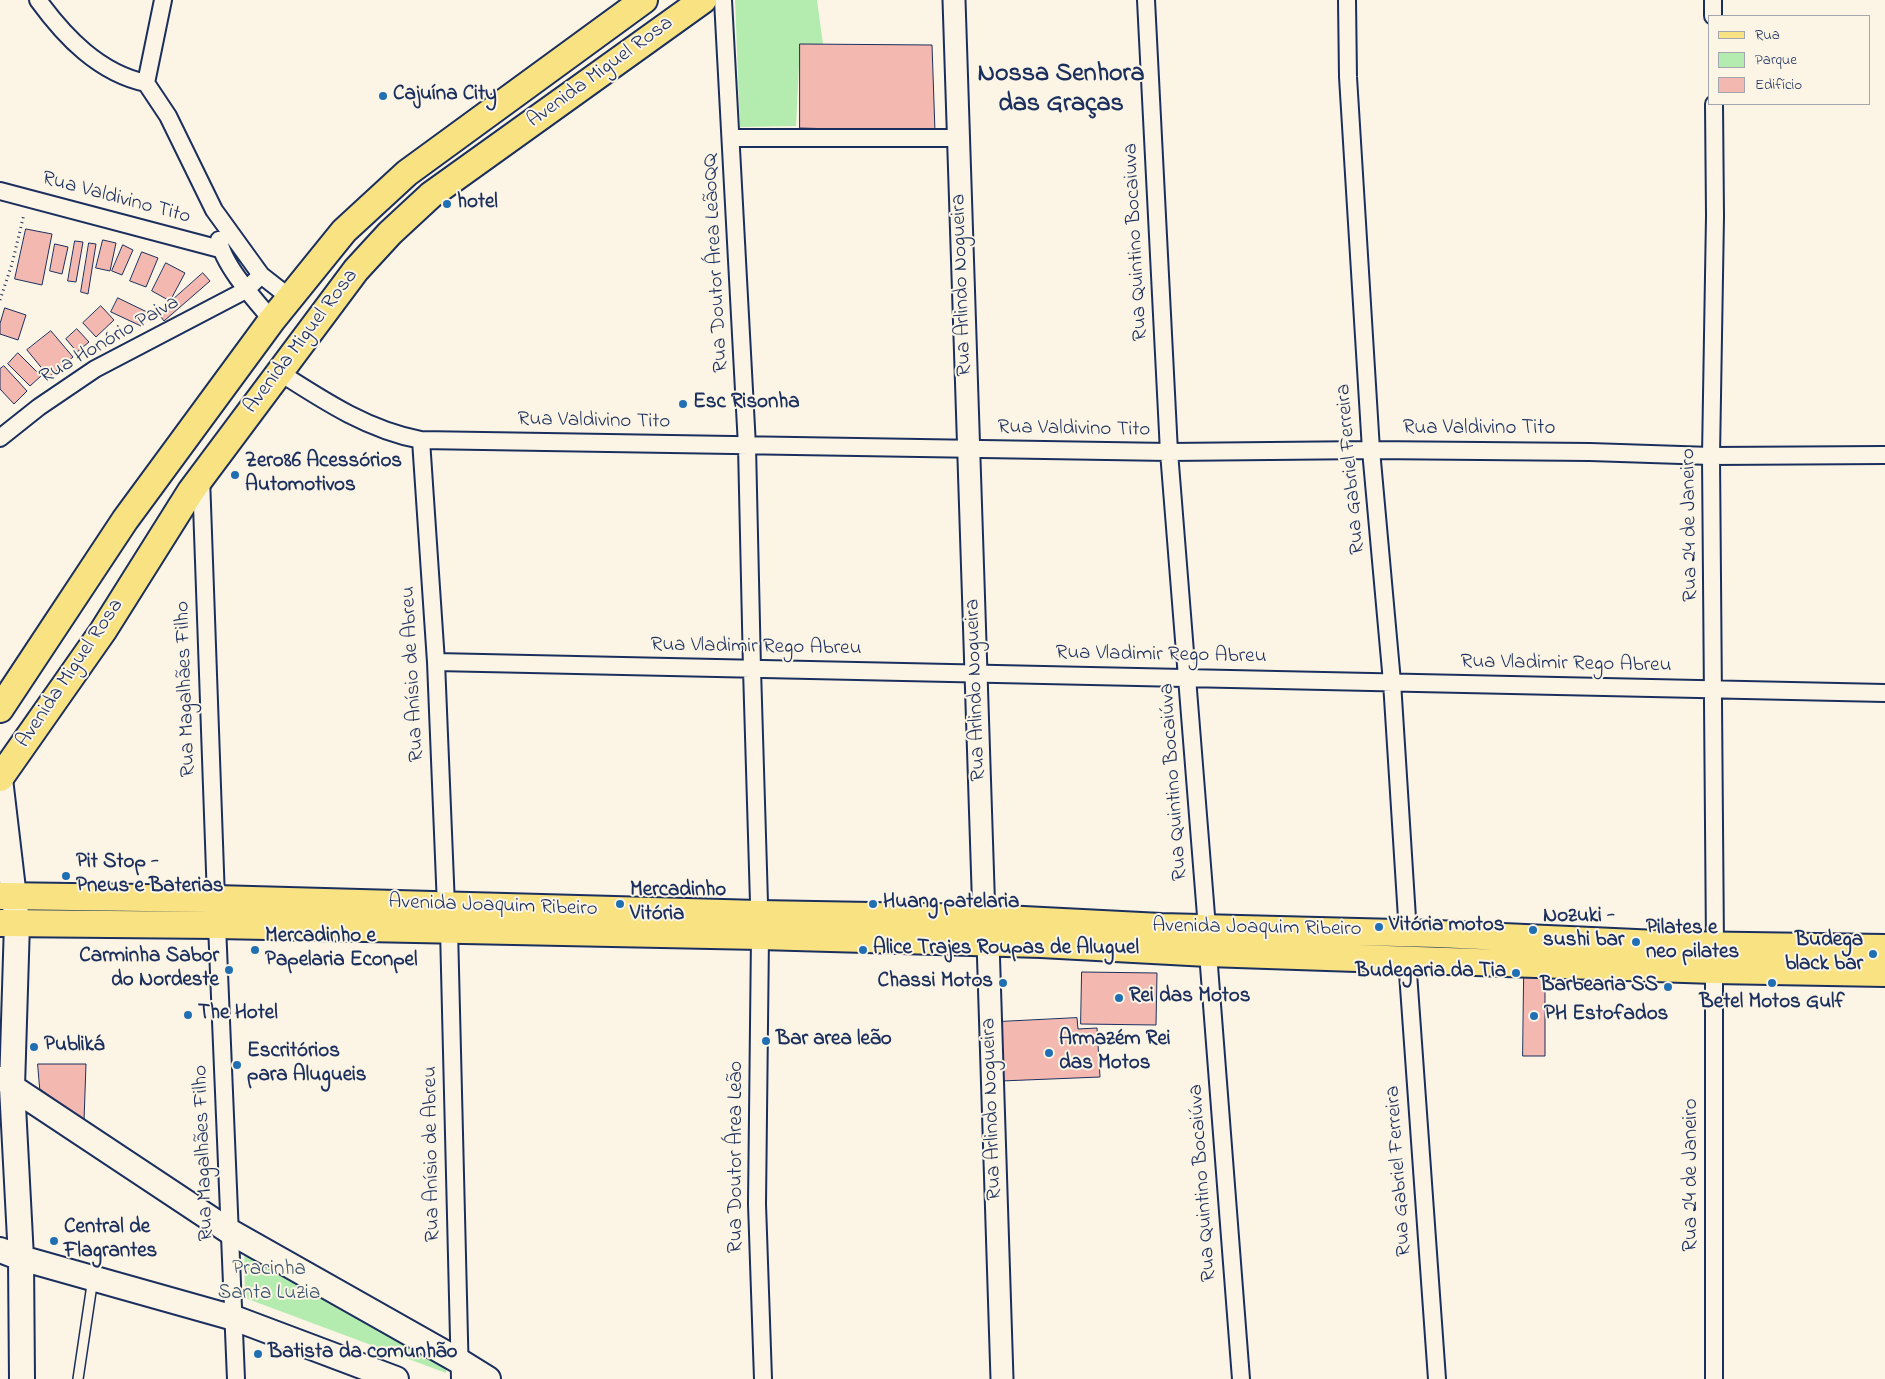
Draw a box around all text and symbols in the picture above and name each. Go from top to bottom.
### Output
street label: Avenida Miguel Rosa [523,12,679,134]
legend [1708,15,1870,105]
text: Rua [1755,24,1780,46]
text: Parque [1755,49,1797,71]
district label: Nossa Senhora das Graças [977,60,1145,121]
text: Edifício [1755,74,1802,96]
place label: Cajuína City [393,83,497,109]
marker: Cajuína City [377,90,389,102]
street label: Rua Quintino Bocaiuva [1119,142,1155,342]
street label: Rua Doutor Área LeãoQQ [699,153,735,373]
street label: Rua Valdivino Tito [39,167,193,231]
place label: hotel [457,191,498,217]
street label: Rua Arlindo Nogueira [947,193,979,377]
marker: hotel [441,198,453,210]
street label: Avenida Miguel Rosa [239,265,365,419]
street label: Rua Honório Paiva [36,291,184,391]
street label: Rua Gabriel Ferreira [1332,383,1372,555]
place label: Esc Risonha [693,391,800,417]
marker: Esc Risonha [677,398,689,410]
street label: Rua Valdivino Tito [517,408,671,436]
street label: Rua Valdivino Tito [997,416,1151,444]
street label: Rua Valdivino Tito [1403,417,1555,443]
street label: Rua 24 de Janeiro [1677,448,1705,602]
place label: Zero86 Acessórios Automotivos [245,450,402,500]
marker: Zero86 Acessórios Automotivos [229,469,241,481]
street label: Rua Anísio de Abreu [397,585,431,763]
street label: Avenida Miguel Rosa [12,595,130,753]
street label: Rua Arlindo Nogueira [961,598,993,782]
street label: Rua Magalhães Filho [171,600,203,778]
street label: Rua Vladimir Rego Abreu [650,634,862,662]
street label: Rua Vladimir Rego Abreu [1055,642,1267,670]
street label: Rua Vladimir Rego Abreu [1460,651,1672,679]
street label: Rua Quintino Bocaiúva [1156,682,1194,882]
place label: Pit Stop - Pneus e Baterias [76,851,223,901]
marker: Pit Stop - Pneus e Baterias [60,870,72,882]
place label: Mercadinho Vitória [630,879,726,929]
street label: Avenida Joaquim Ribeiro [388,891,598,923]
place label: Huang patelaria [883,891,1019,917]
marker: Mercadinho Vitória [614,898,626,910]
marker: Huang patelaria [867,898,879,910]
place label: Nozuki - sushi bar [1543,905,1624,955]
place label: Vitória motos [1389,914,1504,940]
street label: Avenida Joaquim Ribeiro [1152,915,1362,943]
place label: Pilates e neo pilates [1646,917,1739,967]
marker: Vitória motos [1373,921,1385,933]
marker: Nozuki - sushi bar [1527,924,1539,936]
place label: Mercadinho e Papelaria Econpel [265,925,418,975]
place label: Budega black bar [1785,929,1863,979]
marker: Pilates e neo pilates [1630,936,1642,948]
place label: Alice Trajes Roupas de Aluguel [873,937,1139,963]
marker: Mercadinho e Papelaria Econpel [249,944,261,956]
marker: Alice Trajes Roupas de Aluguel [857,944,869,956]
place label: Carminha Sabor do Nordeste [79,945,219,995]
marker: Budega black bar [1867,948,1879,960]
place label: Budegaria da Tia [1355,960,1506,986]
marker: Carminha Sabor do Nordeste [223,964,235,976]
marker: Budegaria da Tia [1510,967,1522,979]
place label: Chassi Motos [877,970,993,996]
place label: Barbearia SS [1540,974,1658,1000]
marker: Chassi Motos [997,977,1009,989]
marker: Betel Motos Gulf [1766,977,1778,989]
marker: Barbearia SS [1662,981,1674,993]
place label: Rei das Motos [1129,985,1250,1011]
place label: Betel Motos Gulf [1700,991,1844,1017]
marker: Rei das Motos [1113,992,1125,1004]
place label: The Hotel [198,1002,278,1028]
place label: PH Estofados [1544,1003,1668,1029]
marker: The Hotel [182,1009,194,1021]
marker: PH Estofados [1528,1010,1540,1022]
street label: Rua Arlindo Nogueira [977,1017,1009,1201]
place label: Bar area leão [776,1028,892,1054]
place label: Armazém Rei das Motos [1059,1028,1171,1078]
place label: Publiká [44,1034,104,1060]
marker: Bar area leão [760,1035,772,1047]
place label: Escritórios para Alugueis [247,1040,367,1090]
marker: Publiká [28,1041,40,1053]
marker: Armazém Rei das Motos [1043,1047,1055,1059]
marker: Escritórios para Alugueis [231,1059,243,1071]
street label: Rua Doutor Área Leão [725,1061,751,1253]
street label: Rua Magalhães Filho [189,1064,221,1242]
street label: Rua Anísio de Abreu [419,1066,447,1242]
street label: Rua Quintino Bocaiúva [1185,1083,1223,1283]
street label: Rua Gabriel Ferreira [1381,1085,1419,1257]
street label: Rua 24 de Janeiro [1680,1098,1706,1252]
place label: Central de Flagrantes [64,1216,157,1266]
marker: Central de Flagrantes [48,1235,60,1247]
park label: Pracinha Santa Luzia [218,1258,320,1308]
place label: Batista da comunhão [268,1341,457,1367]
marker: Batista da comunhão [252,1348,264,1360]

